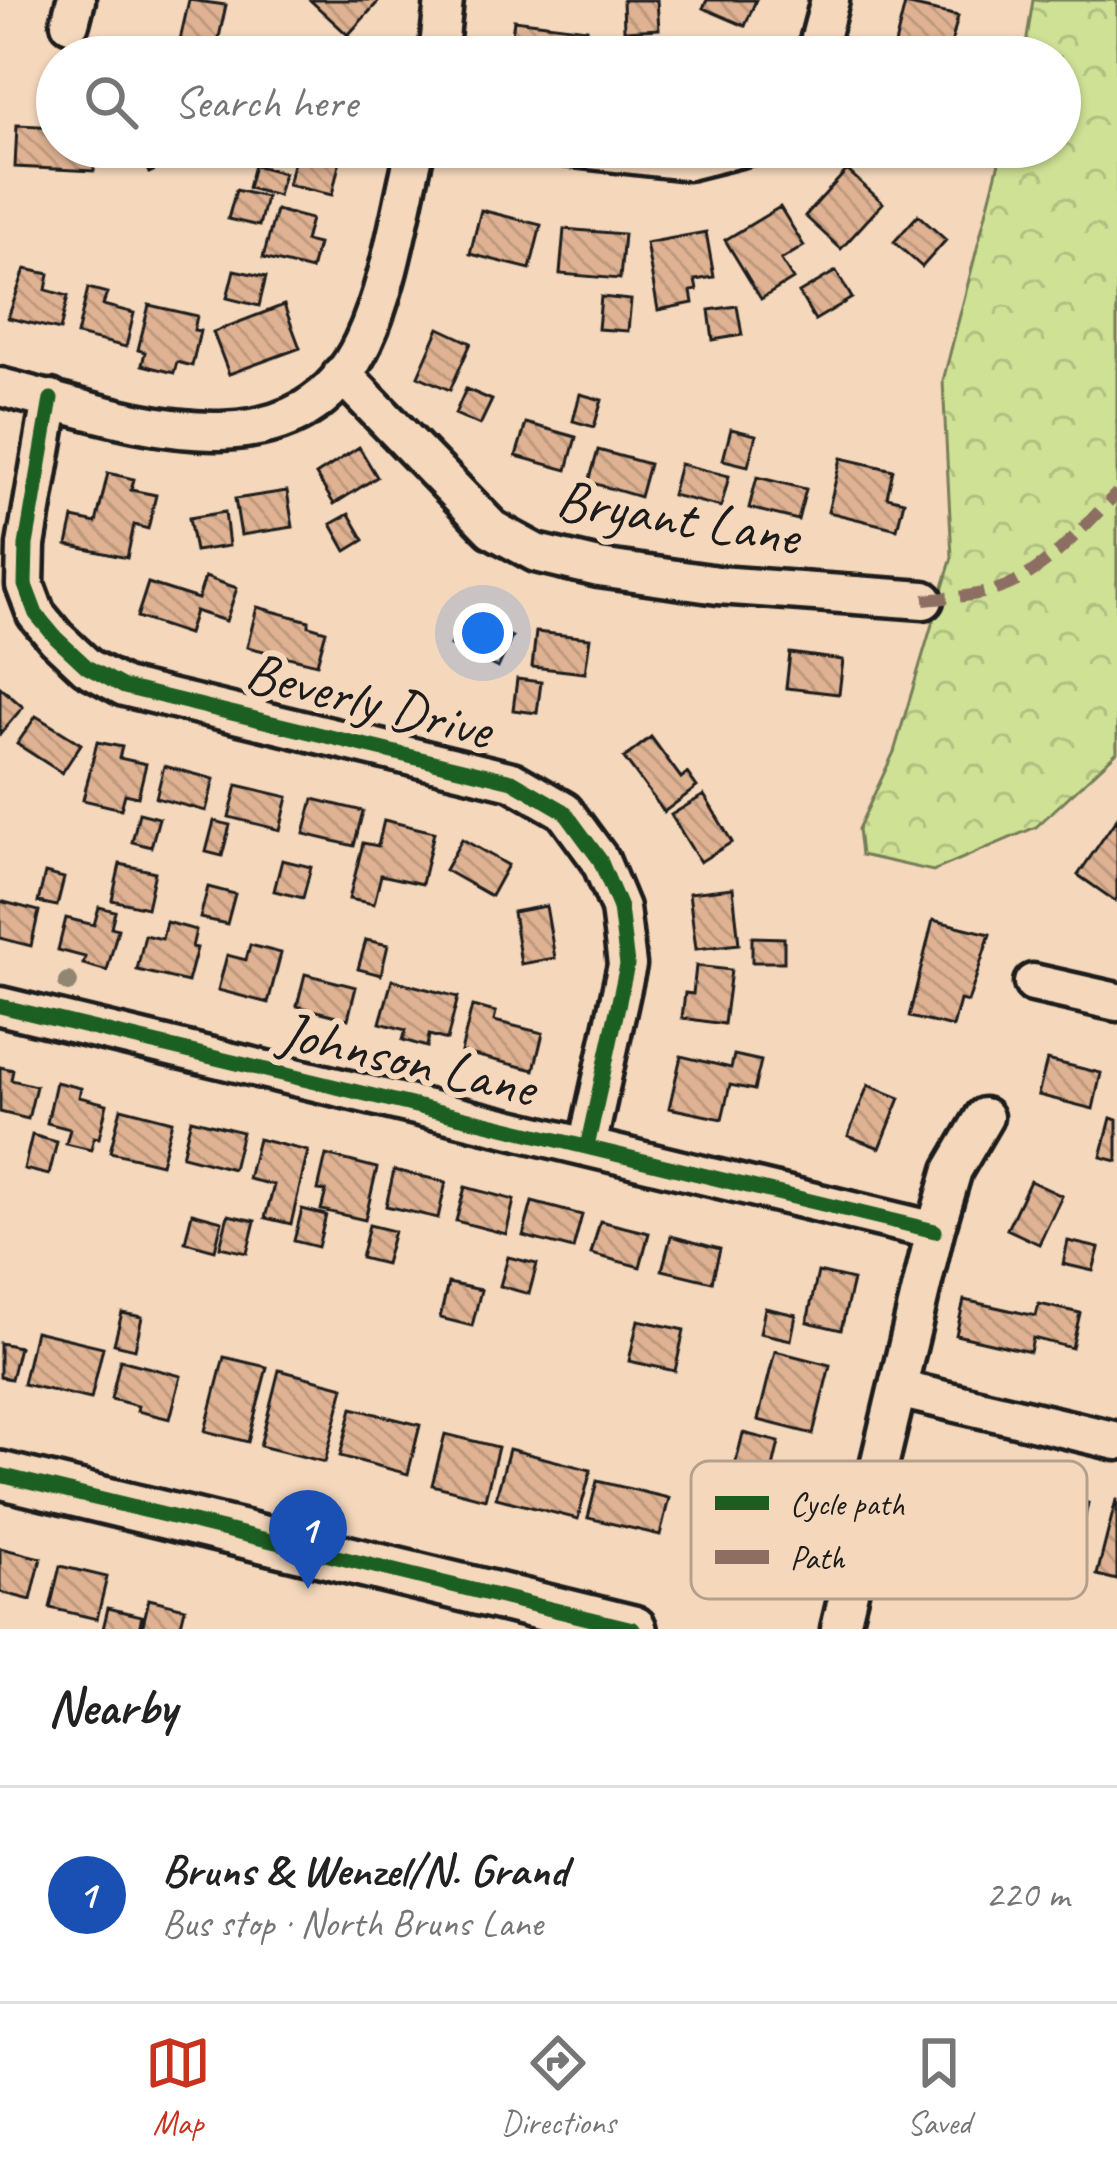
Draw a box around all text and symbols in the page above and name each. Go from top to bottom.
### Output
search box [36,36,1081,168]
icon: search [78,69,144,135]
text: Search here [174,74,357,131]
street label: Bryant Lane [552,462,807,572]
your location [453,603,513,663]
street label: Beverly Drive [239,635,502,766]
street label: Johnson Lane [270,994,546,1124]
legend [691,1461,1087,1599]
text: Cycle path [790,1483,905,1525]
pin: 1 [269,1490,347,1589]
text: Path [790,1537,846,1579]
text: Nearby [48,1675,176,1739]
text: Bruns & Wenzel/N. Grand [162,1842,567,1899]
text: 1 [78,1870,96,1919]
text: 220 m [985,1870,1069,1919]
text: Bus stop · North Bruns Lane [162,1899,543,1948]
tab: Map [145,2030,211,2144]
tab: Directions [501,2030,616,2144]
tab: Saved [906,2030,972,2144]

